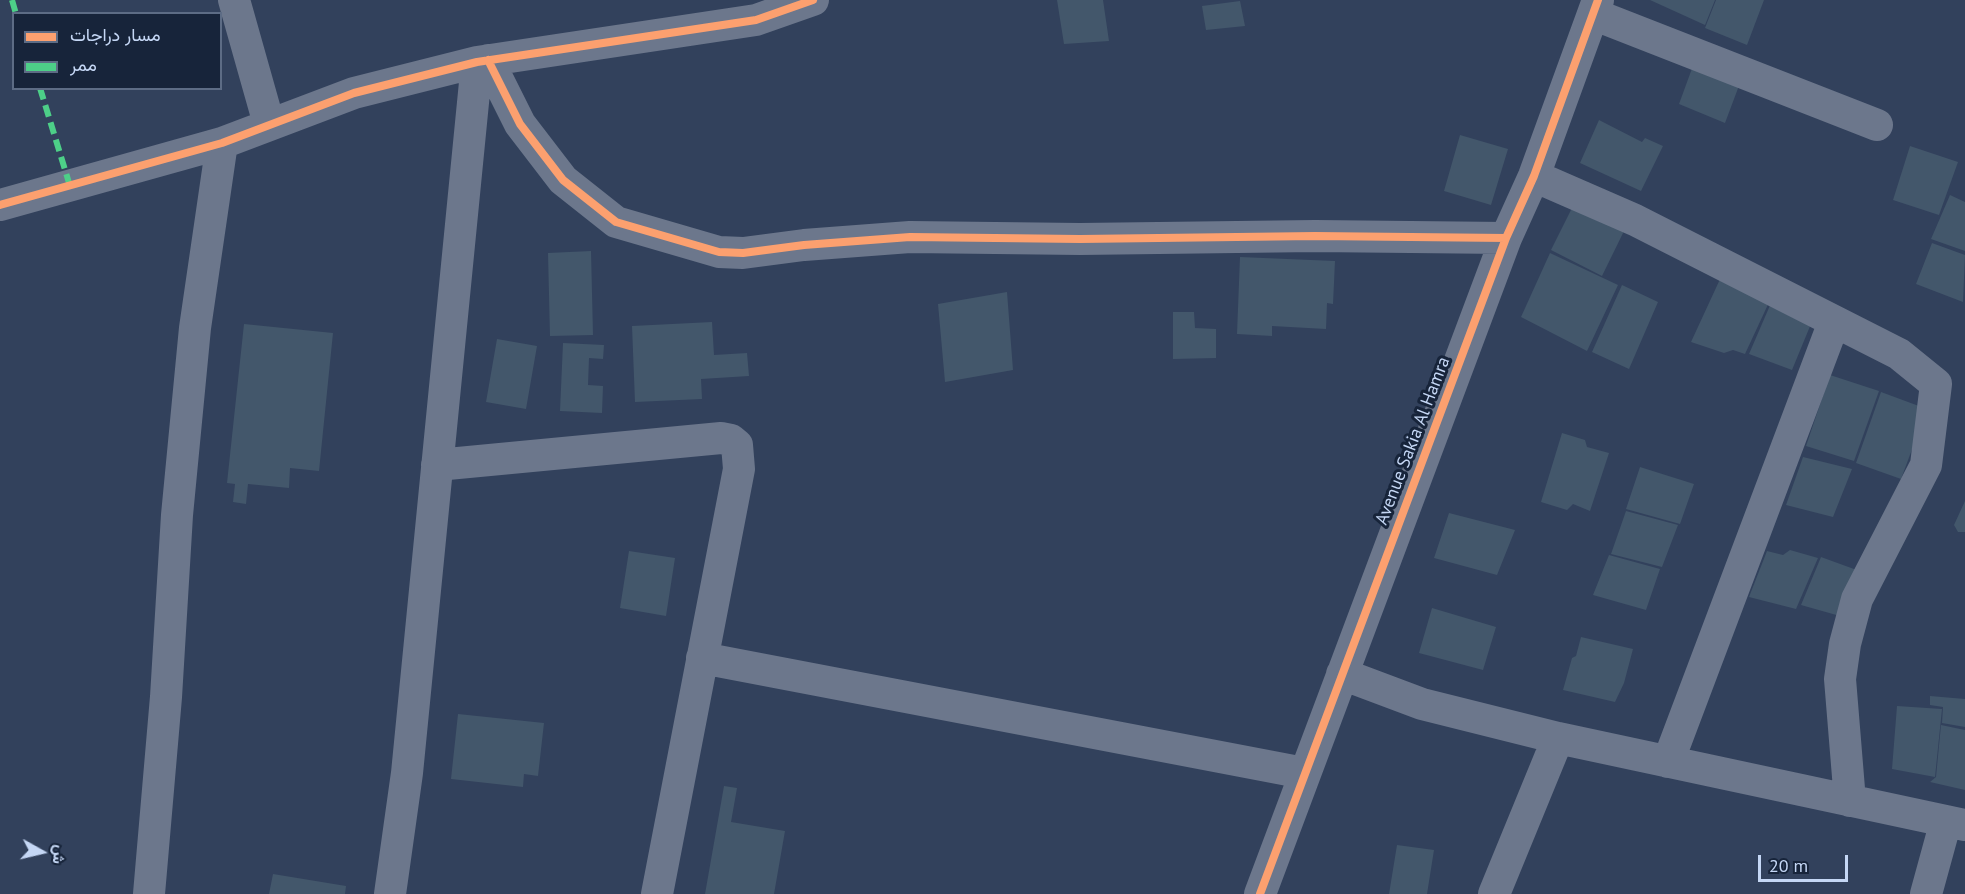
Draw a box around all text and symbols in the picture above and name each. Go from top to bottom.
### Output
legend [12,12,222,90]
text: مسار دراجات [70,23,161,46]
text: ممر [70,53,97,76]
street label: Avenue Sakia Al Hamra [1371,354,1455,528]
north arrow [12,822,72,882]
scale bar [1761,843,1851,881]
text: ش [49,844,71,865]
text: 20 m [1769,854,1808,877]

